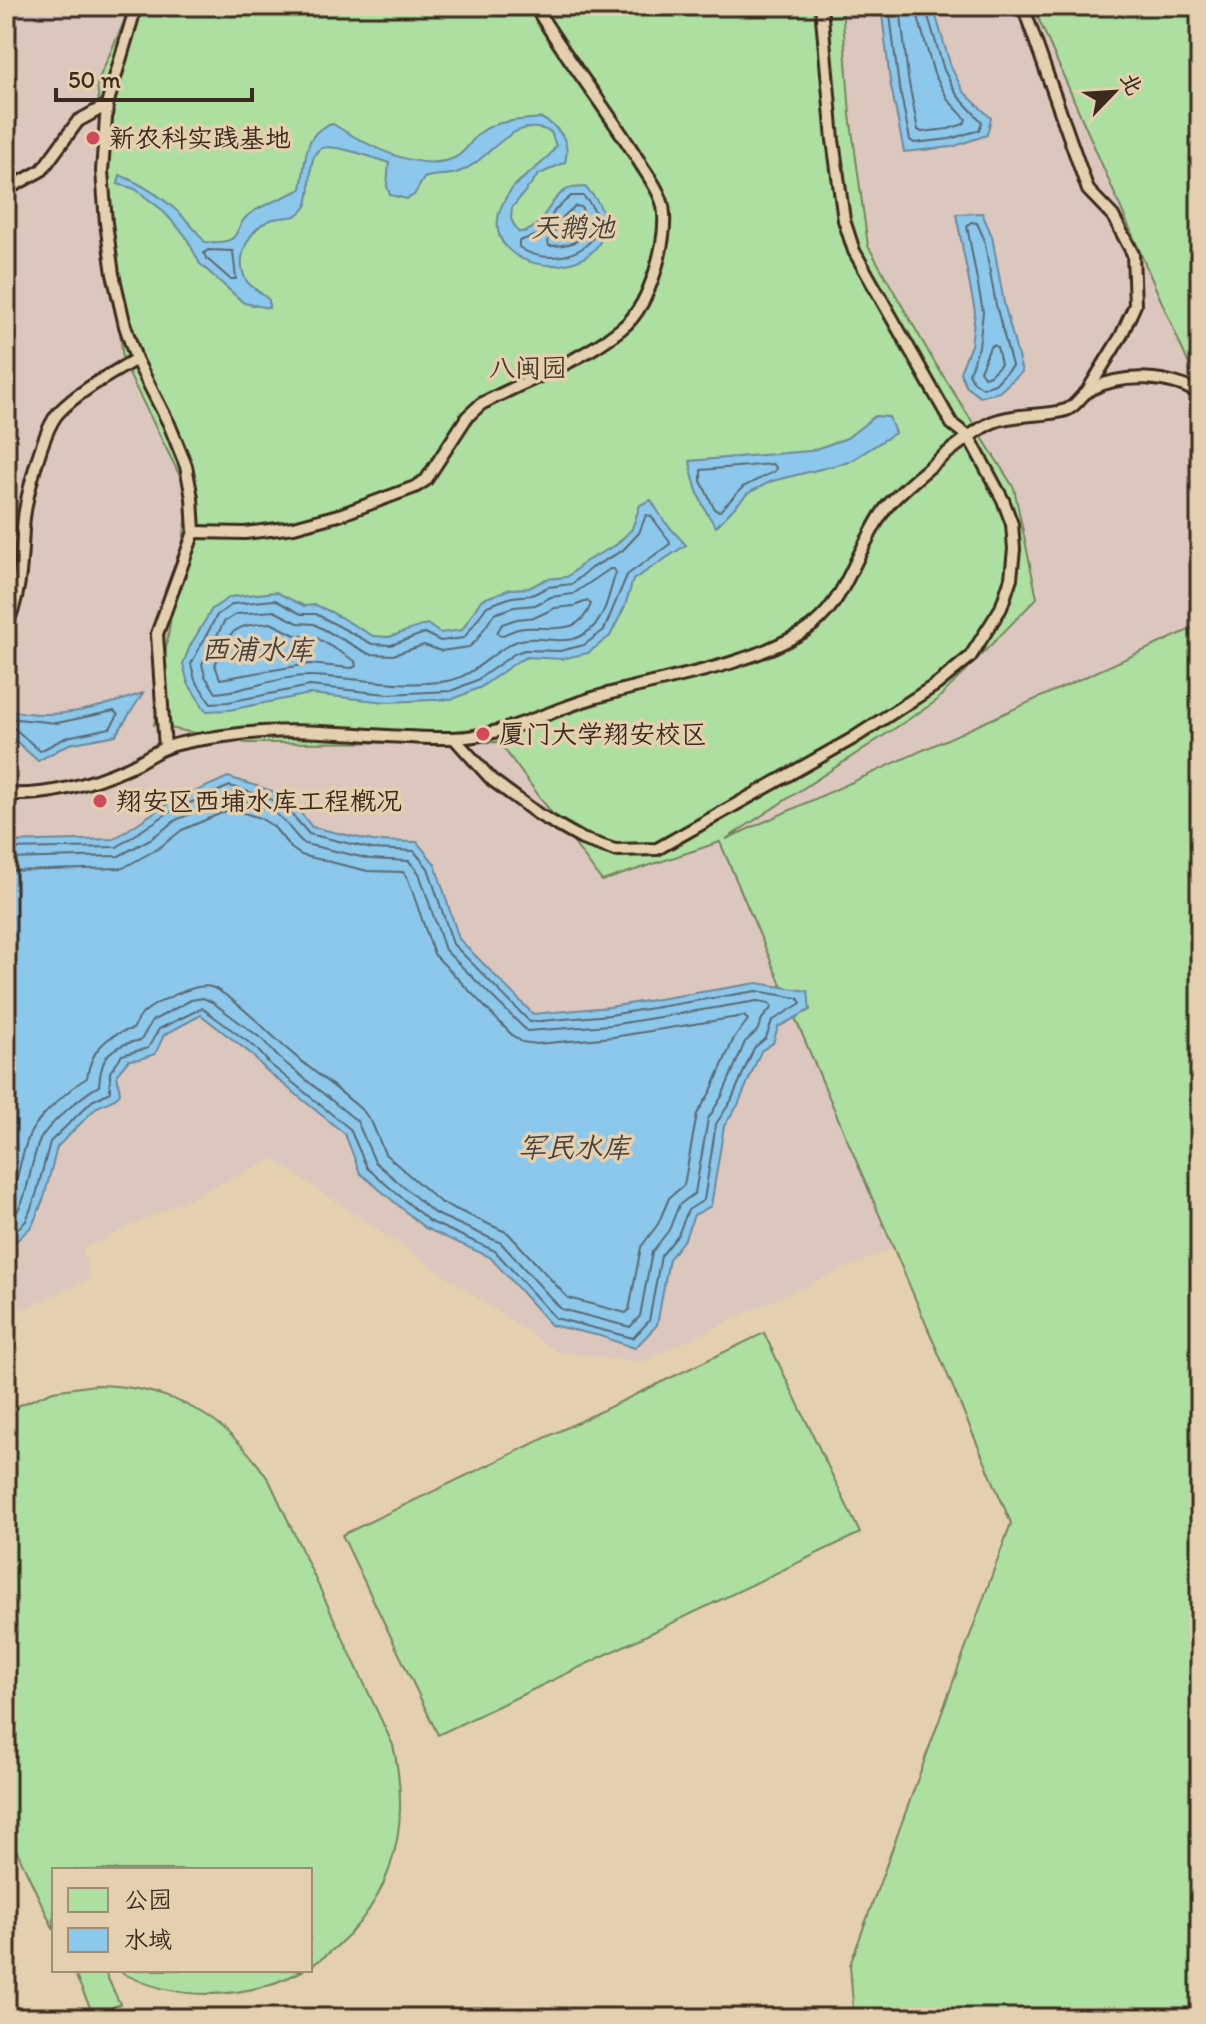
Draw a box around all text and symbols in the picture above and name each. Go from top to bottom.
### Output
scale bar [56,52,252,102]
north arrow [1074,52,1154,132]
text: 50 m [68,65,121,94]
text: 北 [1115,68,1149,99]
place label: 新农科实践基地 [109,122,291,154]
marker: 新农科实践基地 [84,129,102,147]
water label: 天鹅池 [531,210,616,244]
park label: 八闽园 [489,352,567,384]
water label: 西浦水库 [201,632,315,666]
place label: 厦门大学翔安校区 [499,718,707,750]
marker: 厦门大学翔安校区 [474,725,492,743]
place label: 翔安区西埔水库工程概况 [116,785,402,817]
marker: 翔安区西埔水库工程概况 [91,792,109,810]
water label: 军民水库 [518,1130,632,1164]
legend [52,1868,312,1972]
text: 公园 [124,1885,172,1914]
text: 水域 [124,1925,172,1954]

